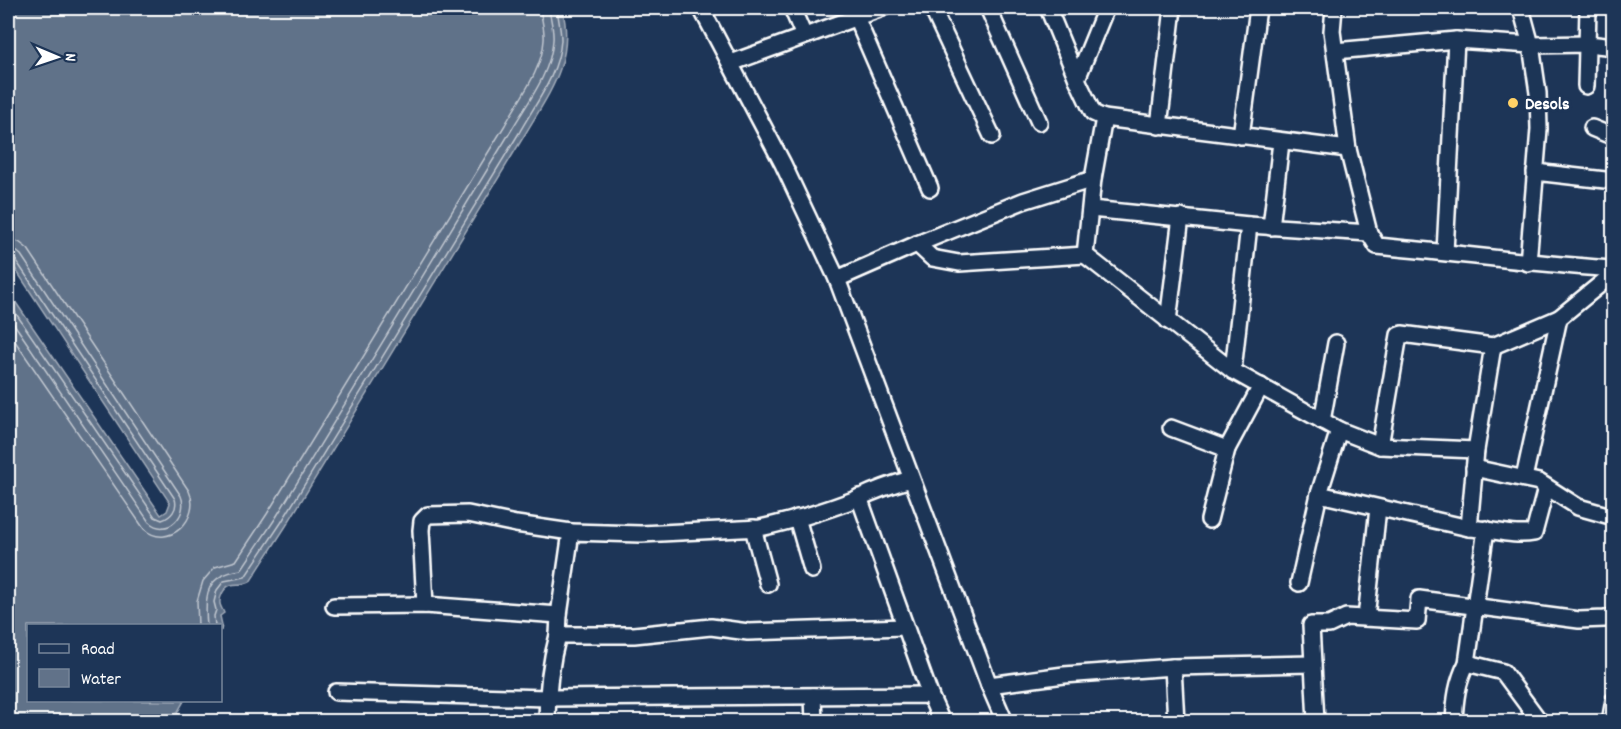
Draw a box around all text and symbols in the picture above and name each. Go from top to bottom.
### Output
north arrow [27,27,87,87]
text: N [58,53,81,62]
place label: Desols [1525,93,1570,118]
marker: Desols [1506,96,1520,110]
legend [27,624,222,702]
text: Road [81,638,115,663]
text: Water [81,668,121,693]

